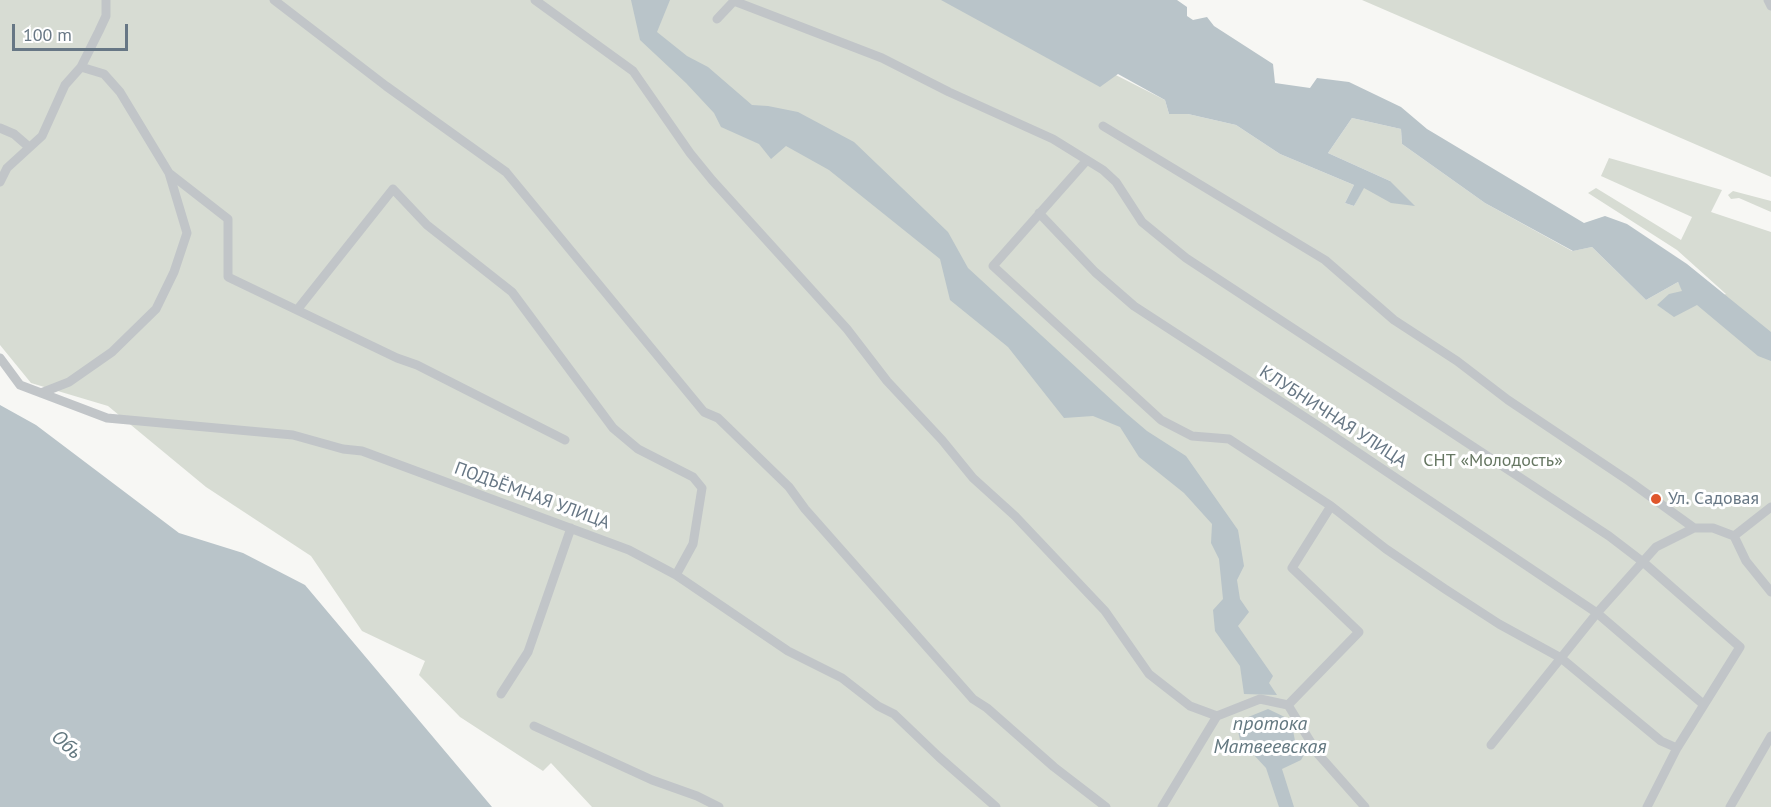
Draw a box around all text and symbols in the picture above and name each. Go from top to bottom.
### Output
scale bar [15,12,130,50]
text: 100 m [23,23,72,46]
street label: КЛУБНИЧНАЯ УЛИЦА [1255,361,1411,473]
park label: СНТ «Молодость» [1423,450,1563,472]
street label: ПОДЪЁМНАЯ УЛИЦА [451,458,613,534]
place label: Ул. Садовая [1668,488,1759,510]
marker: Ул. Садовая [1649,492,1663,506]
water label: протока Матвеевская [1213,712,1327,759]
water label: Обь [46,725,86,765]

